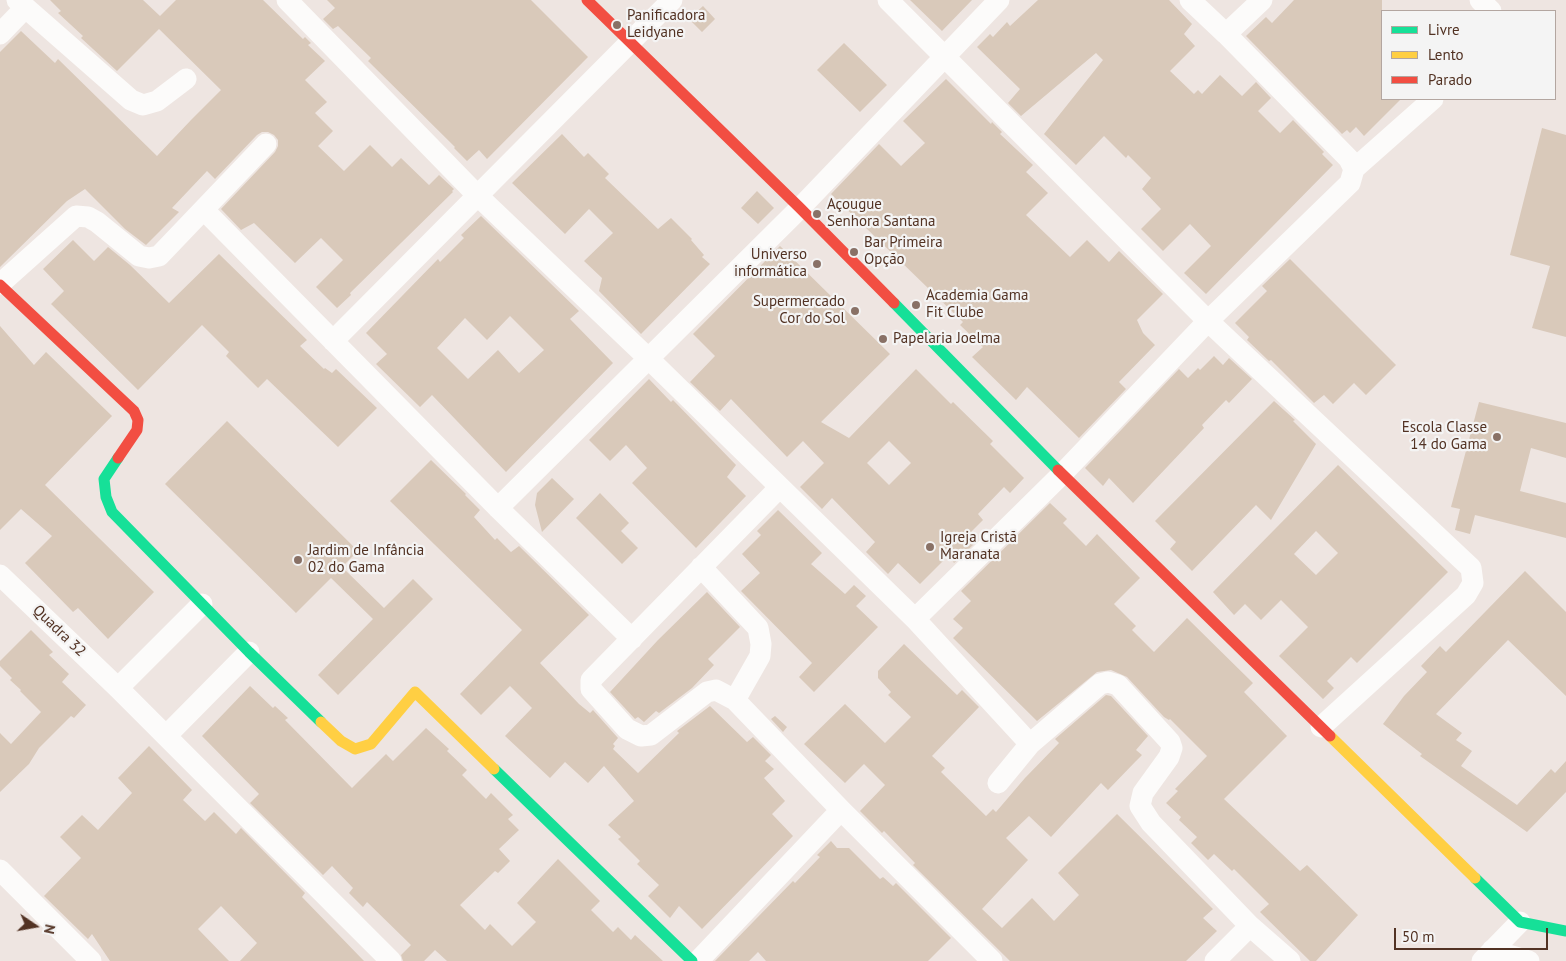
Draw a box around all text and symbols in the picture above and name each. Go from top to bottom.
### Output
place label: Panificadora Leidyane [627,7,705,42]
legend [1381,10,1556,100]
marker: Panificadora Leidyane [611,19,623,31]
text: Livre [1428,20,1460,39]
text: Lento [1428,45,1464,64]
text: Parado [1428,70,1472,89]
place label: Açougue Senhora Santana [827,196,935,231]
marker: Açougue Senhora Santana [811,208,823,220]
place label: Bar Primeira Opção [864,234,943,269]
place label: Universo informática [734,246,807,281]
marker: Bar Primeira Opção [848,246,860,258]
marker: Universo informática [811,258,823,270]
place label: Academia Gama Fit Clube [926,287,1028,322]
place label: Supermercado Cor do Sol [753,293,845,328]
marker: Academia Gama Fit Clube [910,299,922,311]
marker: Supermercado Cor do Sol [849,305,861,317]
place label: Papelaria Joelma [893,330,1000,348]
marker: Papelaria Joelma [877,333,889,345]
place label: Escola Classe 14 do Gama [1402,419,1487,454]
marker: Escola Classe 14 do Gama [1491,431,1503,443]
place label: Igreja Cristã Maranata [940,529,1017,564]
marker: Igreja Cristã Maranata [924,541,936,553]
place label: Jardim de Infância 02 do Gama [308,542,424,577]
marker: Jardim de Infância 02 do Gama [292,554,304,566]
street label: Quadra 32 [29,601,89,661]
north arrow [10,901,60,951]
scale bar [1396,918,1550,950]
text: N [40,923,59,935]
text: 50 m [1402,927,1435,946]

